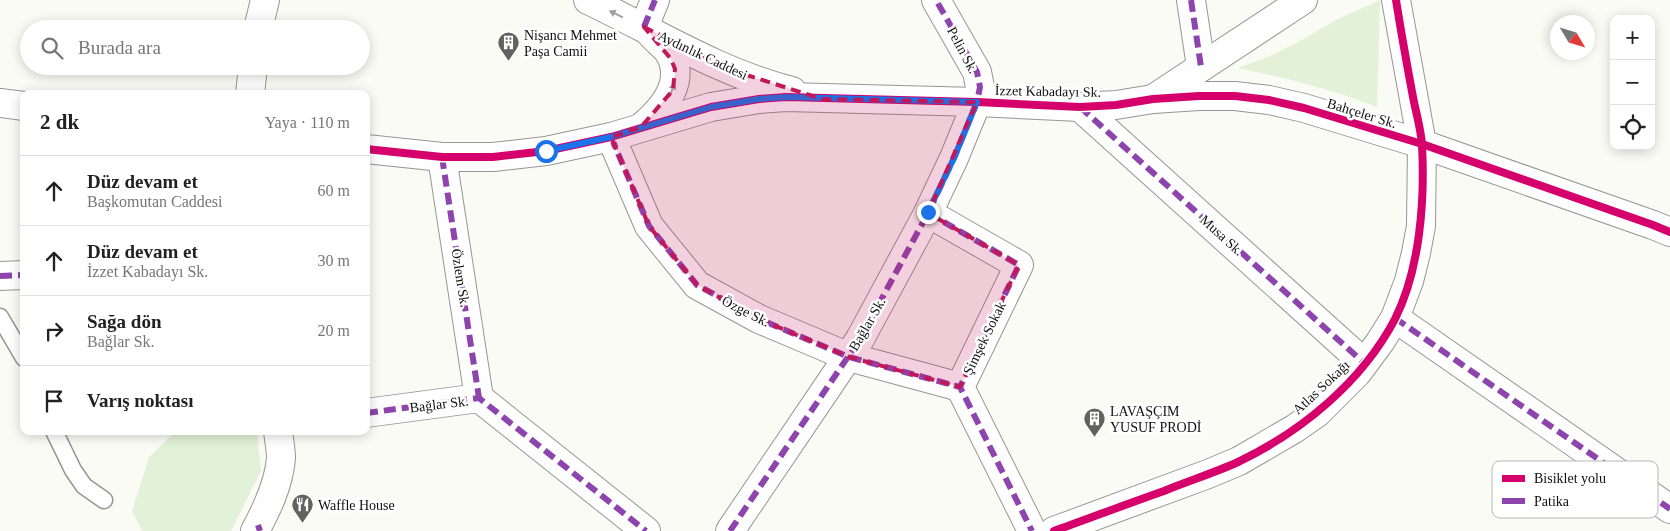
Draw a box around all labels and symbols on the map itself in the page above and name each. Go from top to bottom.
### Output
one-way arrow [609,9,623,17]
north arrow [1550,15,1595,60]
street label: Pelin Sk. [944,24,981,76]
place label: Nişancı Mehmet Paşa Camii [524,28,617,59]
street label: Aydınlık Caddesi [656,28,750,83]
building icon: Nişancı Mehmet Paşa Camii [496,31,520,62]
one-way arrow [668,82,676,97]
street label: İzzet Kabadayı Sk. [995,83,1101,100]
street label: Bahçeler Sk. [1325,96,1398,131]
route start [535,140,558,163]
route end [917,201,940,224]
street label: Musa Sk. [1197,212,1246,259]
street label: Özlem Sk. [448,248,474,308]
street label: Özge Sk. [720,292,772,330]
street label: Bağlar Sk. [846,295,889,354]
street label: Şimşek Sokak [960,299,1009,377]
street label: Atlas Sokağı [1290,357,1353,417]
street label: Bağlar Sk. [409,393,469,416]
place label: LAVAŞÇIM YUSUF PRODİ [1110,404,1202,435]
building icon: LAVAŞÇIM YUSUF PRODİ [1082,407,1106,438]
legend [1492,461,1658,518]
text: Bisiklet yolu [1534,471,1606,486]
restaurant icon: Waffle House [290,493,314,524]
text: Patika [1534,494,1570,509]
place label: Waffle House [318,498,395,513]

